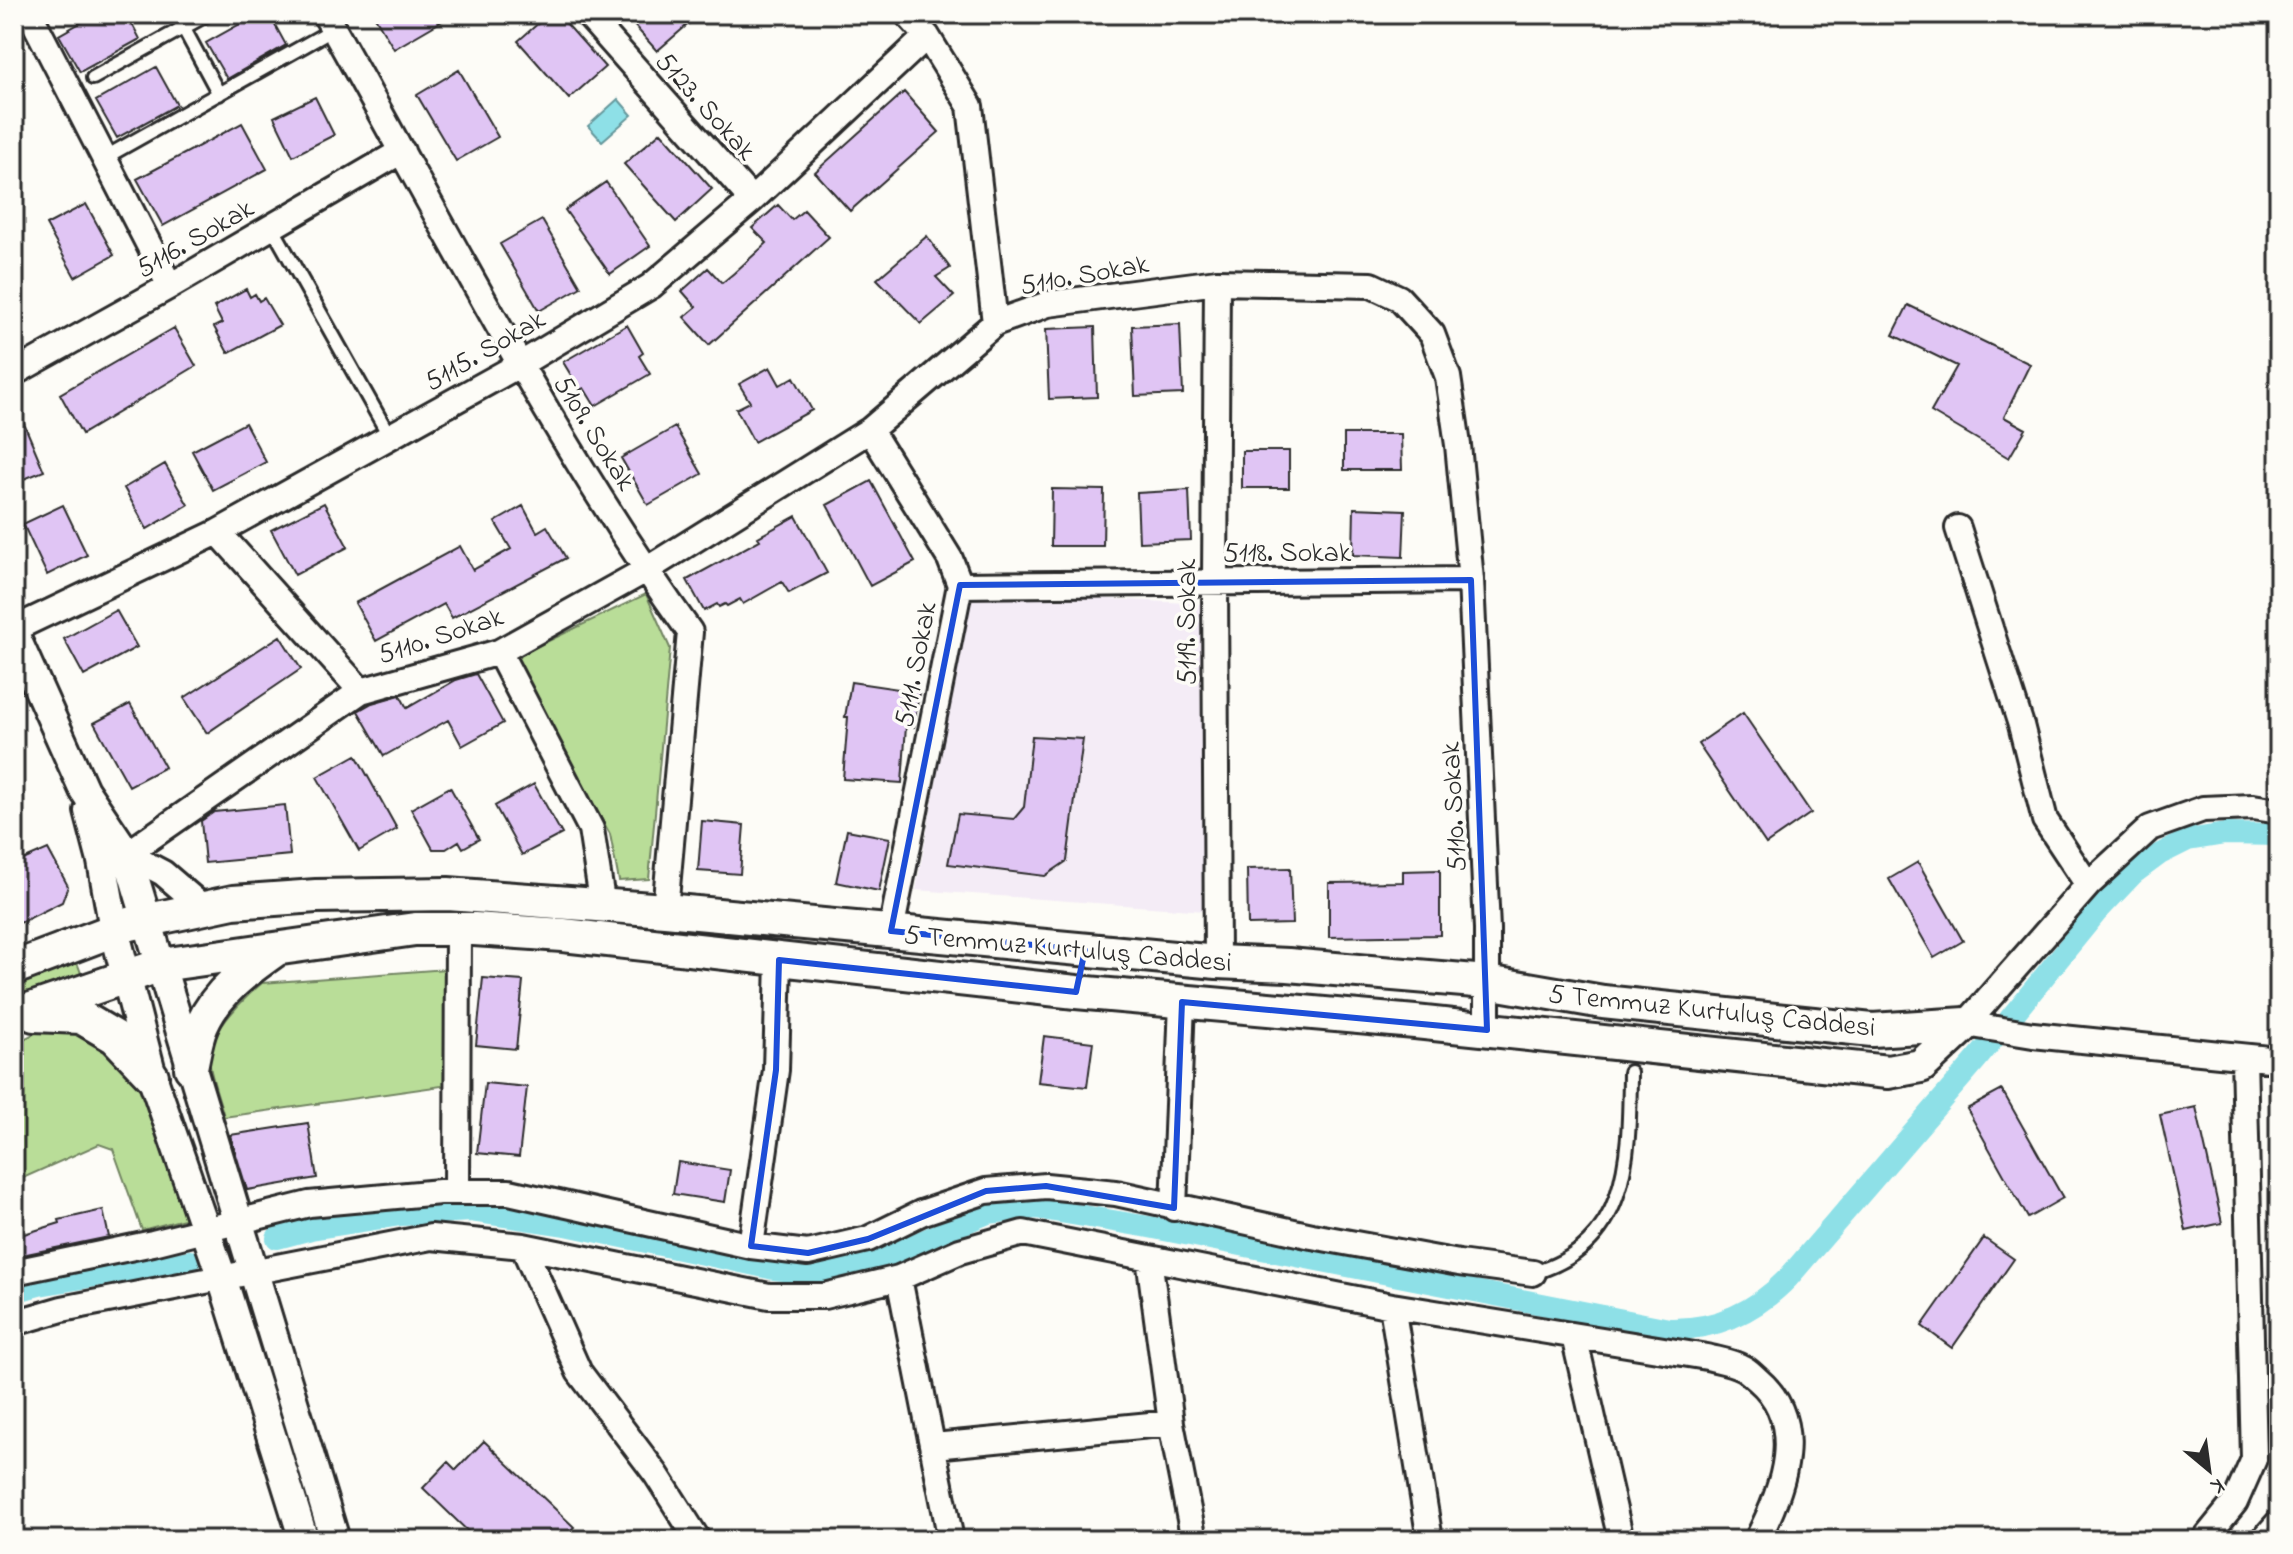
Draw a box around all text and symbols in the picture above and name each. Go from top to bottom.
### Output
street label: 5123. Sokak [644,44,765,172]
street label: 5116. Sokak [129,189,263,290]
street label: 5110. Sokak [1017,245,1153,308]
street label: 5115. Sokak [418,300,555,403]
street label: 5109. Sokak [541,368,645,500]
street label: 5118. Sokak [1223,534,1352,575]
street label: 5119. Sokak [1168,558,1209,685]
street label: 5110. Sokak [373,598,510,677]
street label: 5111. Sokak [885,598,950,731]
street label: 5110. Sokak [1432,740,1479,873]
street label: 5 Temmuz Kurtuluş Caddesi [902,916,1233,985]
street label: 5 Temmuz Kurtuluş Caddesi [1546,975,1877,1050]
north arrow [2169,1430,2249,1510]
text: K [2204,1468,2230,1502]

